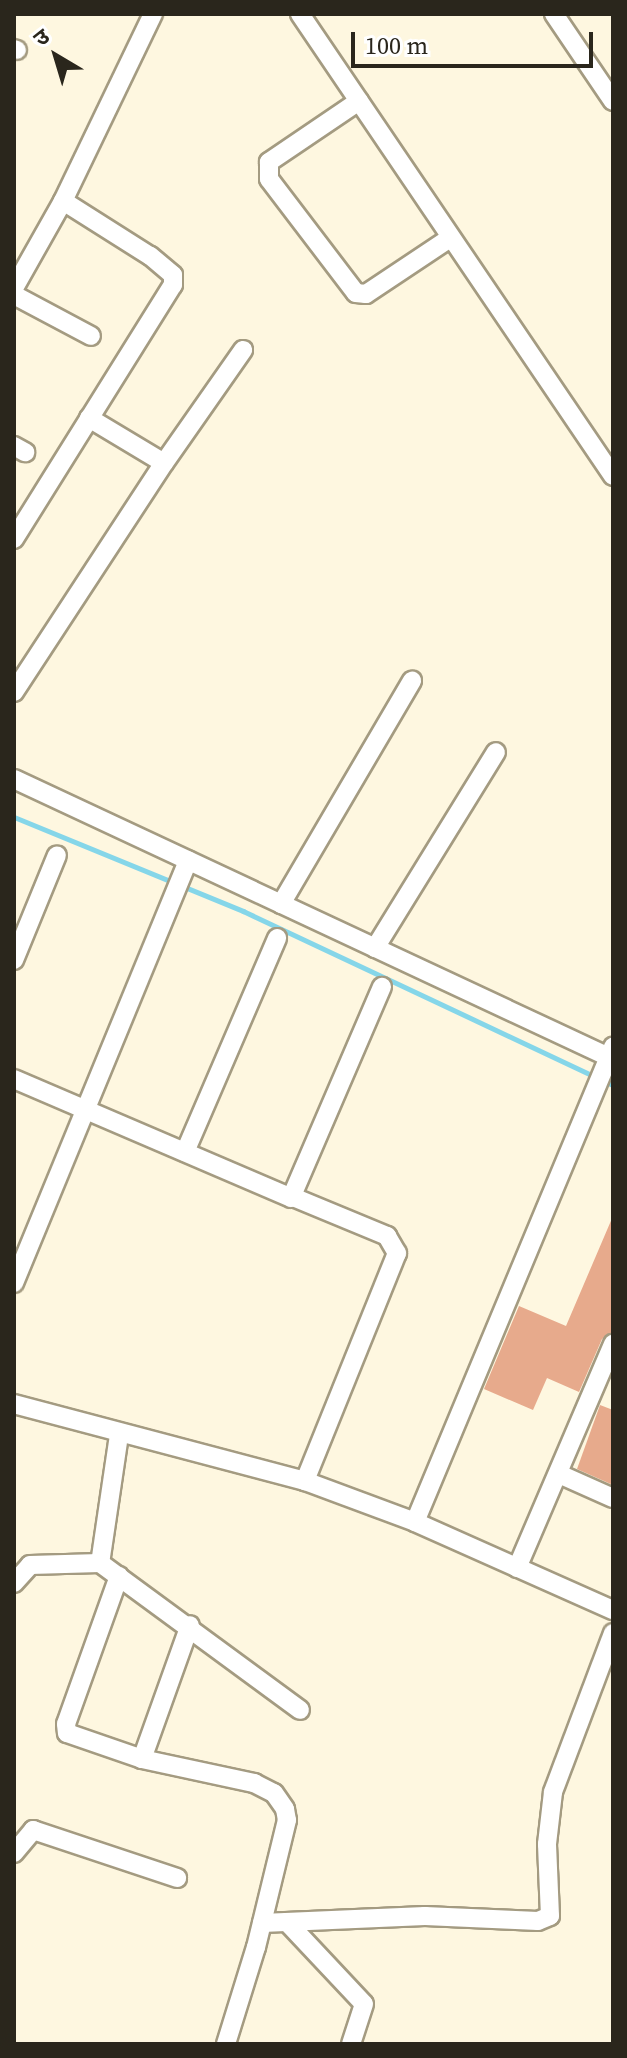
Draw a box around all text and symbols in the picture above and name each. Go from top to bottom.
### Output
north arrow [16,16,96,96]
scale bar [355,16,597,66]
text: उ [27,21,56,53]
text: 100 m [365,29,428,62]

